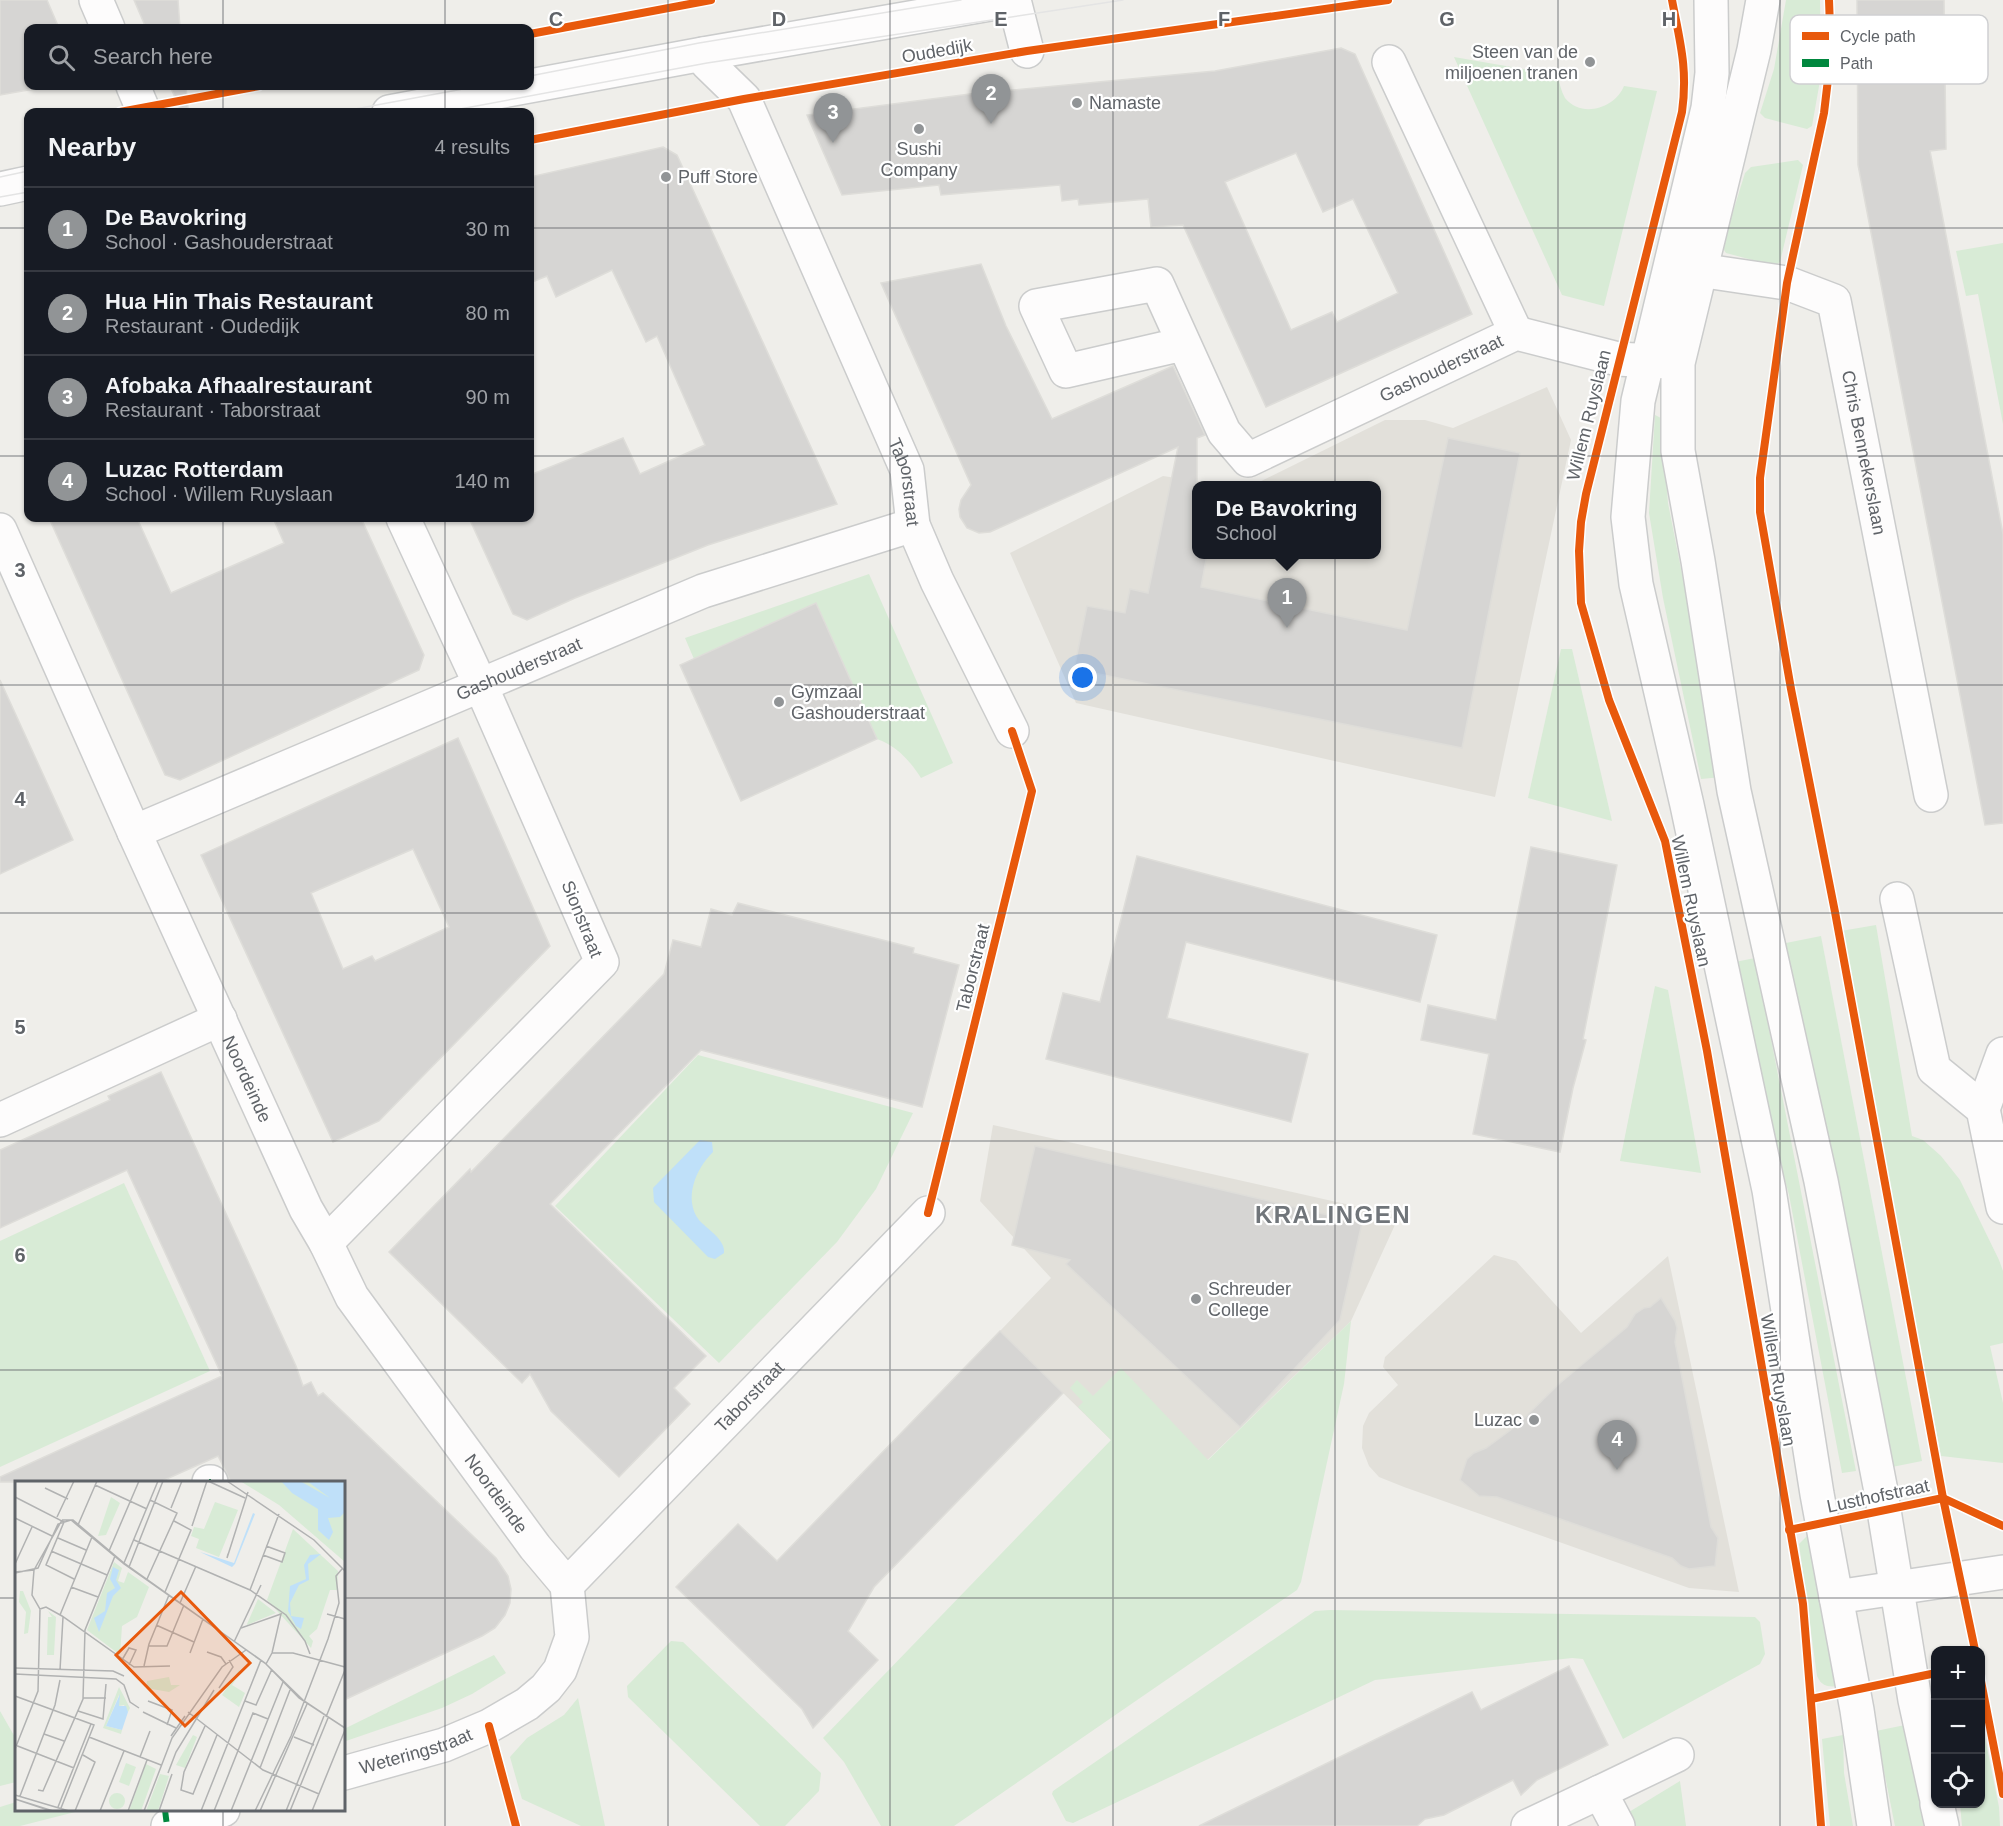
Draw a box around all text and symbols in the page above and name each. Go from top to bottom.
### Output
text: C [549,8,563,30]
text: D [772,8,786,30]
text: E [994,8,1008,30]
text: F [1218,8,1230,30]
text: G [1439,8,1455,30]
text: H [1662,8,1676,30]
legend [1790,15,1988,84]
search box [24,24,534,90]
text: Cycle path [1840,28,1916,45]
street label: Oudedijk [900,35,975,67]
icon: search [45,41,78,74]
place label: Steen van de miljoenen tranen [1445,42,1578,83]
text: Search here [93,44,213,69]
marker: Steen van de miljoenen tranen [1583,55,1597,69]
text: Path [1840,55,1873,72]
pin: 2 [972,74,1010,124]
place label: Namaste [1089,93,1161,113]
pin: 3 [814,94,852,143]
marker: Namaste [1070,96,1084,110]
marker: Sushi Company [912,122,926,136]
text: Nearby [48,132,136,162]
text: 4 results [434,136,510,158]
place label: Sushi Company [880,139,958,180]
place label: Puff Store [678,167,758,187]
marker: Puff Store [659,170,673,184]
text: De Bavokring [105,205,247,230]
text: 1 [62,218,73,240]
text: 30 m [466,218,510,240]
text: School · Gashouderstraat [105,231,333,253]
text: Hua Hin Thais Restaurant [105,289,373,314]
text: 2 [62,302,73,324]
text: 80 m [466,302,510,324]
text: Restaurant · Oudedijk [105,315,300,337]
street label: Gashouderstraat [1376,331,1506,406]
street label: Willem Ruyslaan [1563,348,1615,482]
street label: Chris Bennekerslaan [1838,369,1890,537]
text: Afobaka Afhaalrestaurant [105,373,372,398]
text: 3 [62,386,73,408]
text: 90 m [466,386,510,408]
text: Restaurant · Taborstraat [105,399,320,421]
street label: Taborstraat [884,435,923,527]
text: Luzac Rotterdam [105,457,283,482]
text: 4 [62,470,73,492]
text: 140 m [454,470,510,492]
popup [1192,481,1381,559]
text: School · Willem Ruyslaan [105,483,333,505]
text: De Bavokring [1216,496,1357,521]
text: School [1216,522,1277,544]
text: 3 [14,559,26,581]
pin: 1 [1268,578,1306,628]
street label: Gashouderstraat [453,634,585,704]
your location [1068,663,1097,692]
place label: Gymzaal Gashouderstraat [791,682,925,723]
marker: Gymzaal Gashouderstraat [772,695,786,709]
text: 4 [14,788,26,810]
street label: Willem Ruyslaan [1667,833,1715,969]
street label: Sionstraat [558,878,606,960]
street label: Taborstraat [952,922,994,1014]
text: 5 [14,1016,26,1038]
street label: Noordeinde [218,1033,275,1126]
district label: KRALINGEN [1255,1201,1411,1228]
text: 6 [14,1244,26,1266]
place label: Schreuder College [1208,1279,1291,1320]
marker: Schreuder College [1189,1292,1203,1306]
street label: Willem Ruyslaan [1757,1312,1799,1448]
street label: Taborstraat [711,1358,788,1436]
place label: Luzac [1474,1410,1522,1430]
marker: Luzac [1527,1413,1541,1427]
pin: 4 [1598,1420,1636,1470]
street label: Noordeinde [460,1450,532,1537]
street label: Lusthofstraat [1825,1475,1931,1517]
inset map [15,1481,345,1811]
map controls [1931,1646,1985,1808]
button: + [1931,1646,1985,1700]
button: − [1931,1700,1985,1754]
street label: Weteringstraat [357,1724,475,1778]
button: locate [1931,1754,1985,1808]

